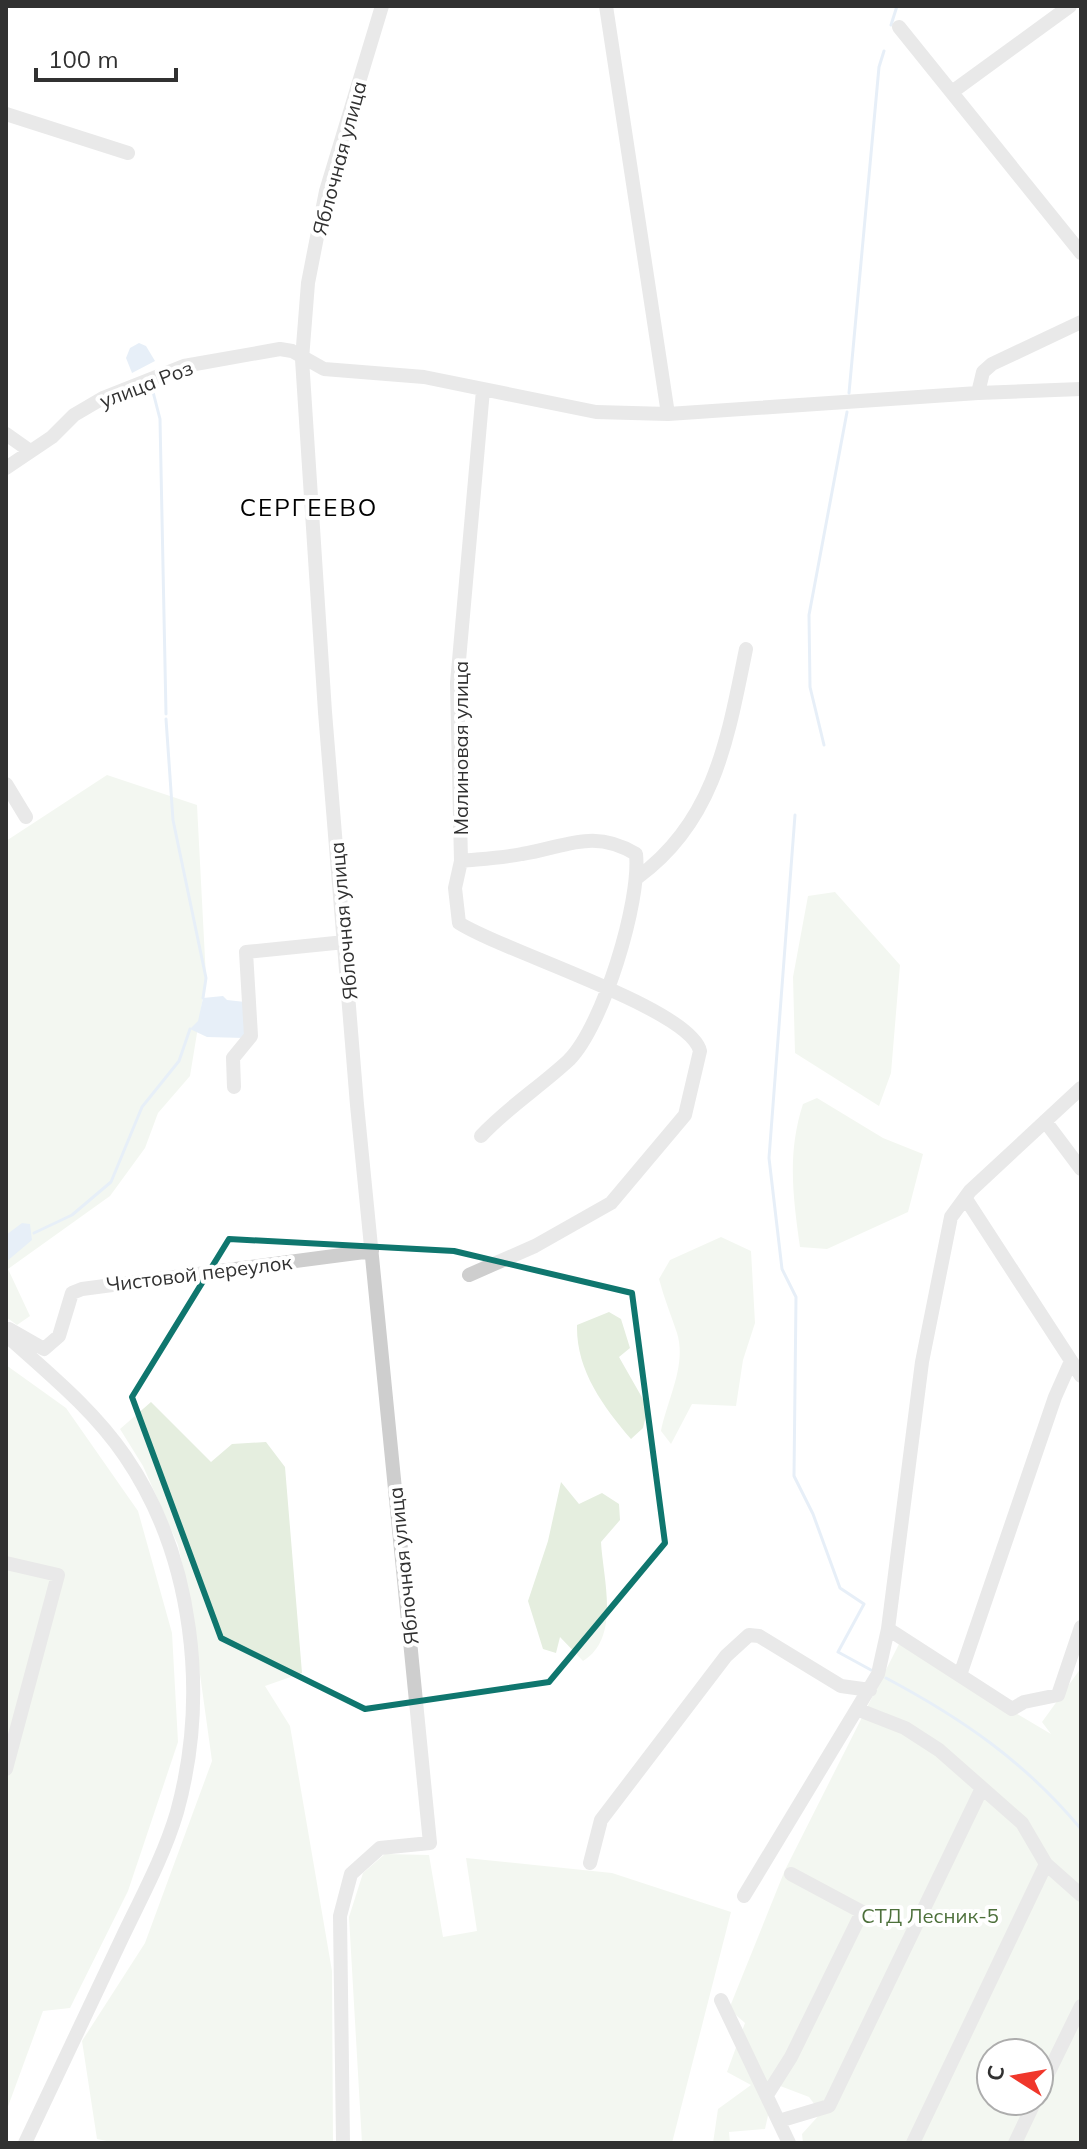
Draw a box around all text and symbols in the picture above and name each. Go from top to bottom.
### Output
scale bar [36,32,176,82]
text: 100 m [48,44,119,74]
street label: Яблочная улица [306,78,372,238]
street label: улица Роз [96,355,196,413]
district label: СЕРГЕЕВО [240,492,378,522]
street label: Малиновая улица [448,661,473,835]
street label: Яблочная улица [324,841,362,1001]
street label: Чистовой переулок [105,1249,294,1297]
street label: Яблочная улица [382,1486,424,1646]
park label: СТД Лесник-5 [861,1903,999,1928]
north arrow [975,2037,1055,2117]
text: С [980,2063,1011,2083]

